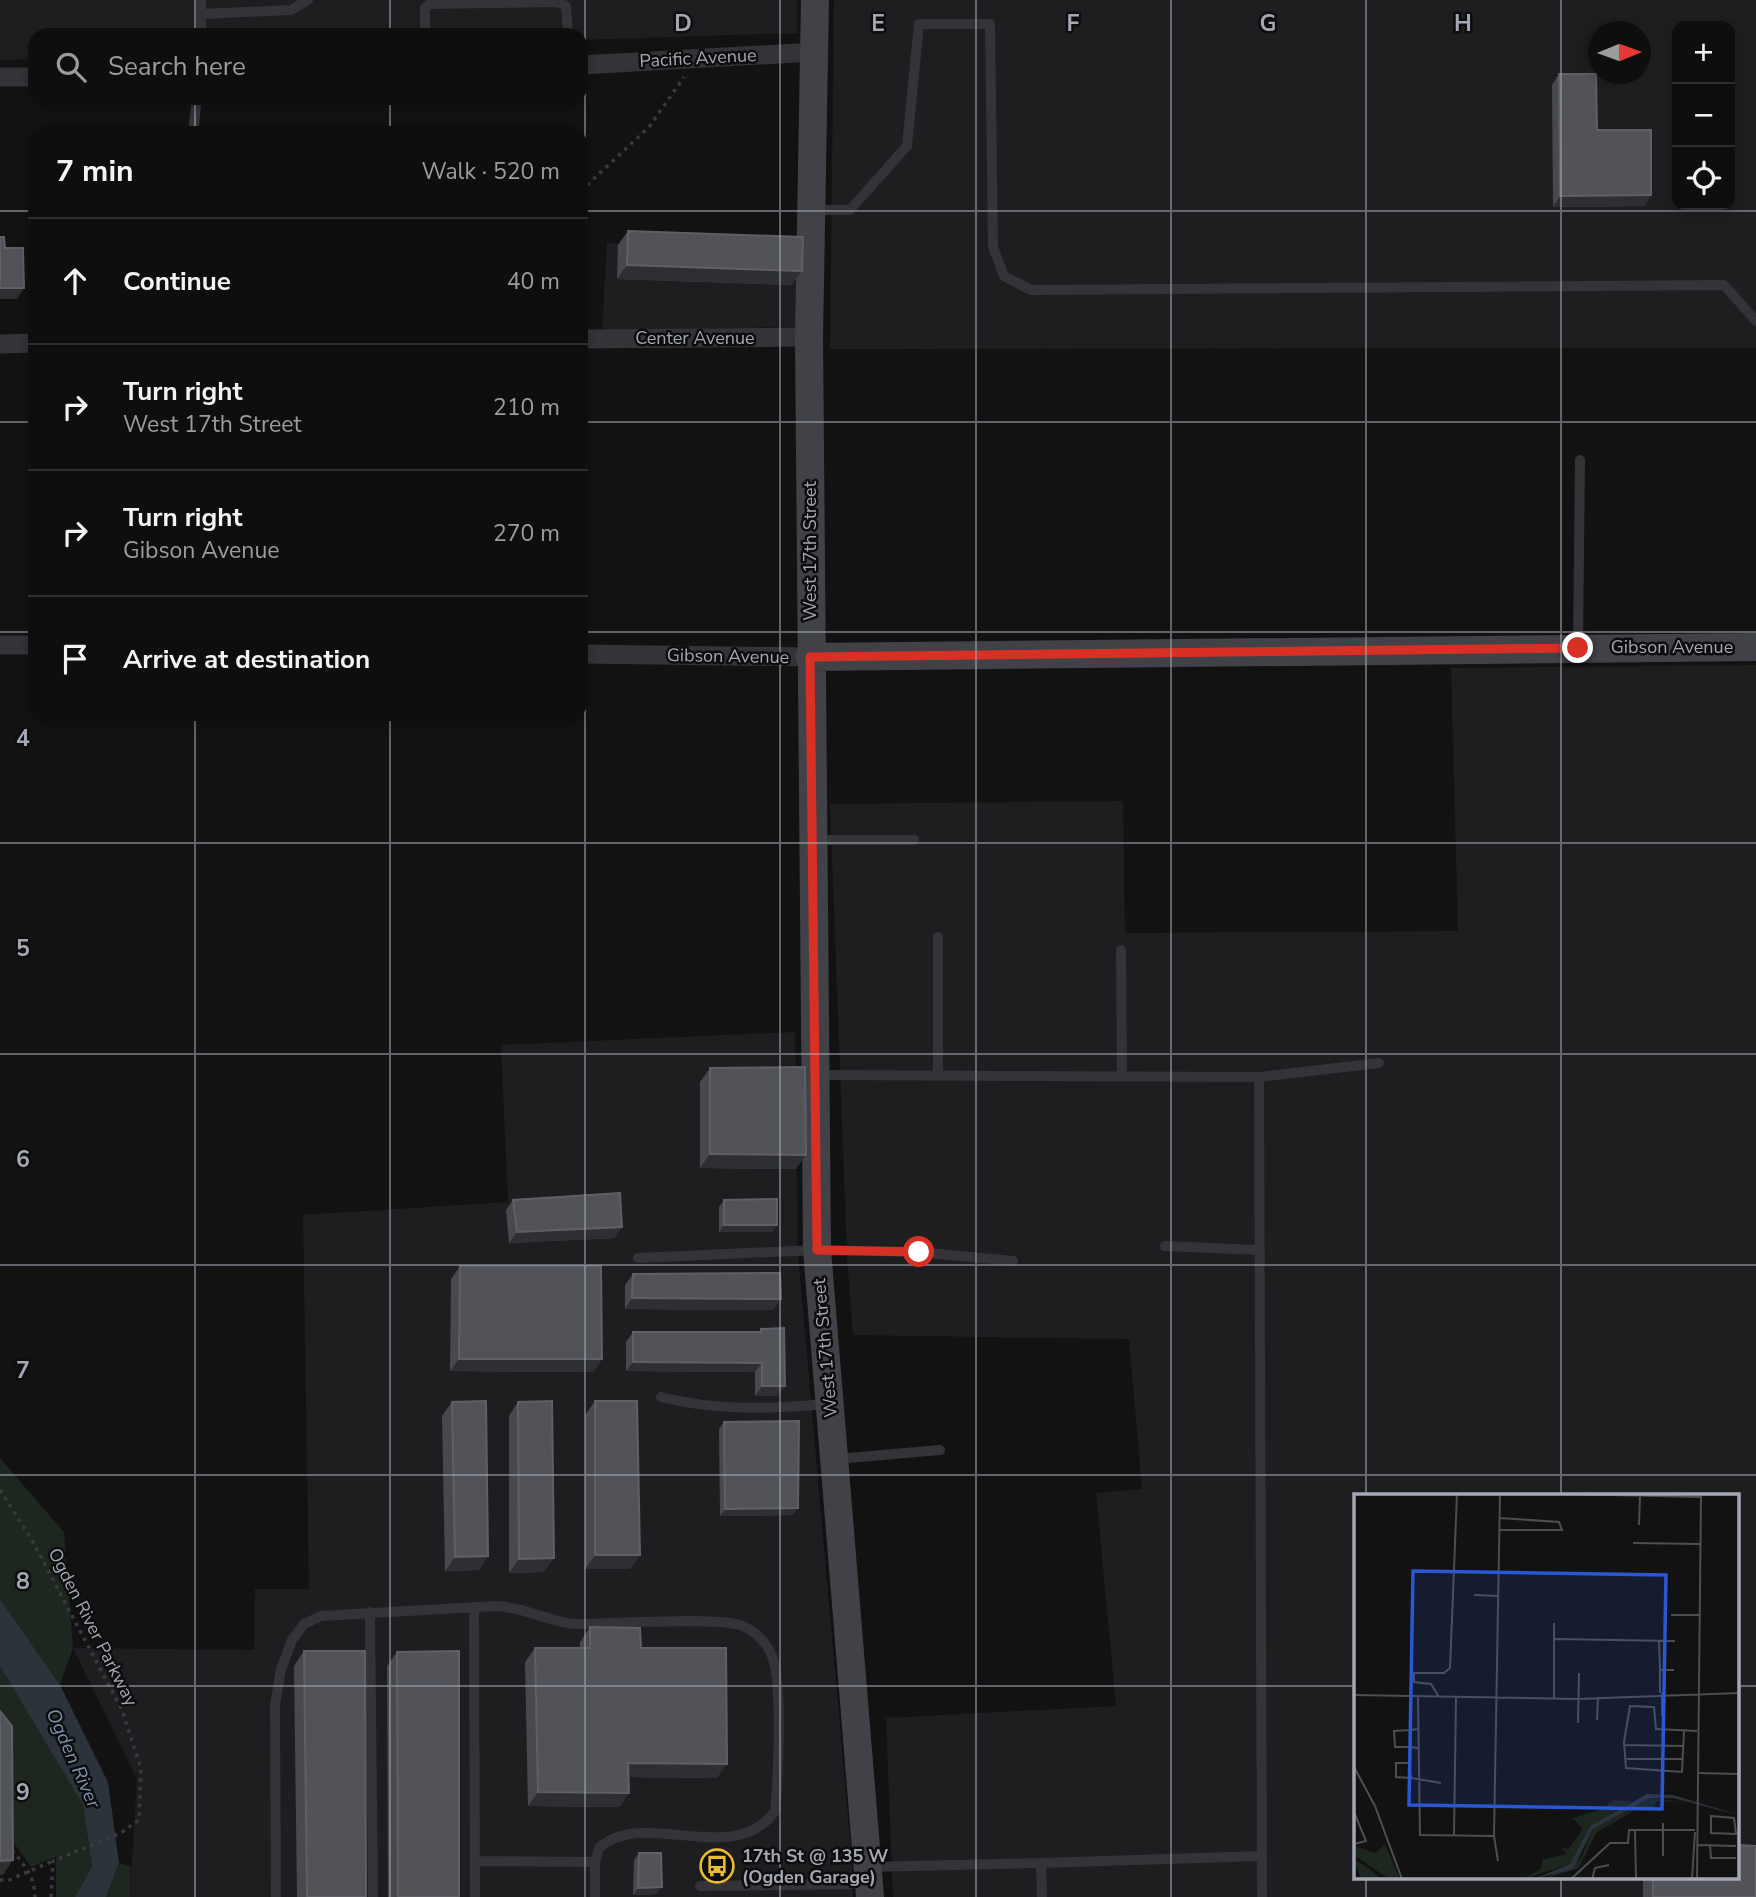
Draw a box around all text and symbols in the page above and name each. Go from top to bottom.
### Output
text: D [674,8,692,39]
text: E [871,8,885,39]
text: F [1067,8,1080,39]
text: G [1260,8,1276,39]
text: H [1454,8,1472,39]
north arrow [1588,21,1651,84]
map controls [1672,21,1735,210]
button: + [1672,21,1735,84]
search box [28,28,588,105]
street label: Pacific Avenue [639,43,757,73]
icon: search [52,48,90,86]
text: Search here [108,49,246,84]
button: − [1672,84,1735,147]
button: locate [1672,147,1735,210]
text: 7 min [56,151,134,192]
text: Walk · 520 m [421,156,560,187]
icon: ahead [56,262,94,300]
text: Continue [123,264,231,299]
text: 40 m [507,266,560,297]
street label: Center Avenue [635,326,755,350]
text: Turn right [123,374,242,409]
icon: right [56,388,94,426]
text: 210 m [493,392,560,423]
text: West 17th Street [123,409,302,440]
street label: West 17th Street [798,480,822,621]
text: Turn right [123,500,242,535]
icon: right [56,514,94,552]
text: 270 m [493,518,560,549]
text: Gibson Avenue [123,535,280,566]
route end [1562,632,1593,663]
street label: Gibson Avenue [1611,635,1733,659]
icon: arrive [56,640,94,678]
text: Arrive at destination [123,642,370,677]
street label: Gibson Avenue [667,643,789,669]
text: 4 [16,723,30,754]
text: 5 [16,933,30,964]
text: 6 [16,1144,30,1175]
route start [903,1236,934,1267]
street label: West 17th Street [807,1277,843,1419]
text: 7 [16,1355,30,1386]
inset map [1354,1494,1738,1880]
street label: Ogden River Parkway [43,1544,144,1711]
text: 8 [16,1566,30,1597]
water label: Ogden River [40,1705,107,1813]
text: 9 [16,1777,30,1808]
place label: 17th St @ 135 W (Ogden Garage) [742,1844,888,1889]
bus stop icon: 17th St @ 135 W (Ogden Garage) [698,1847,736,1885]

